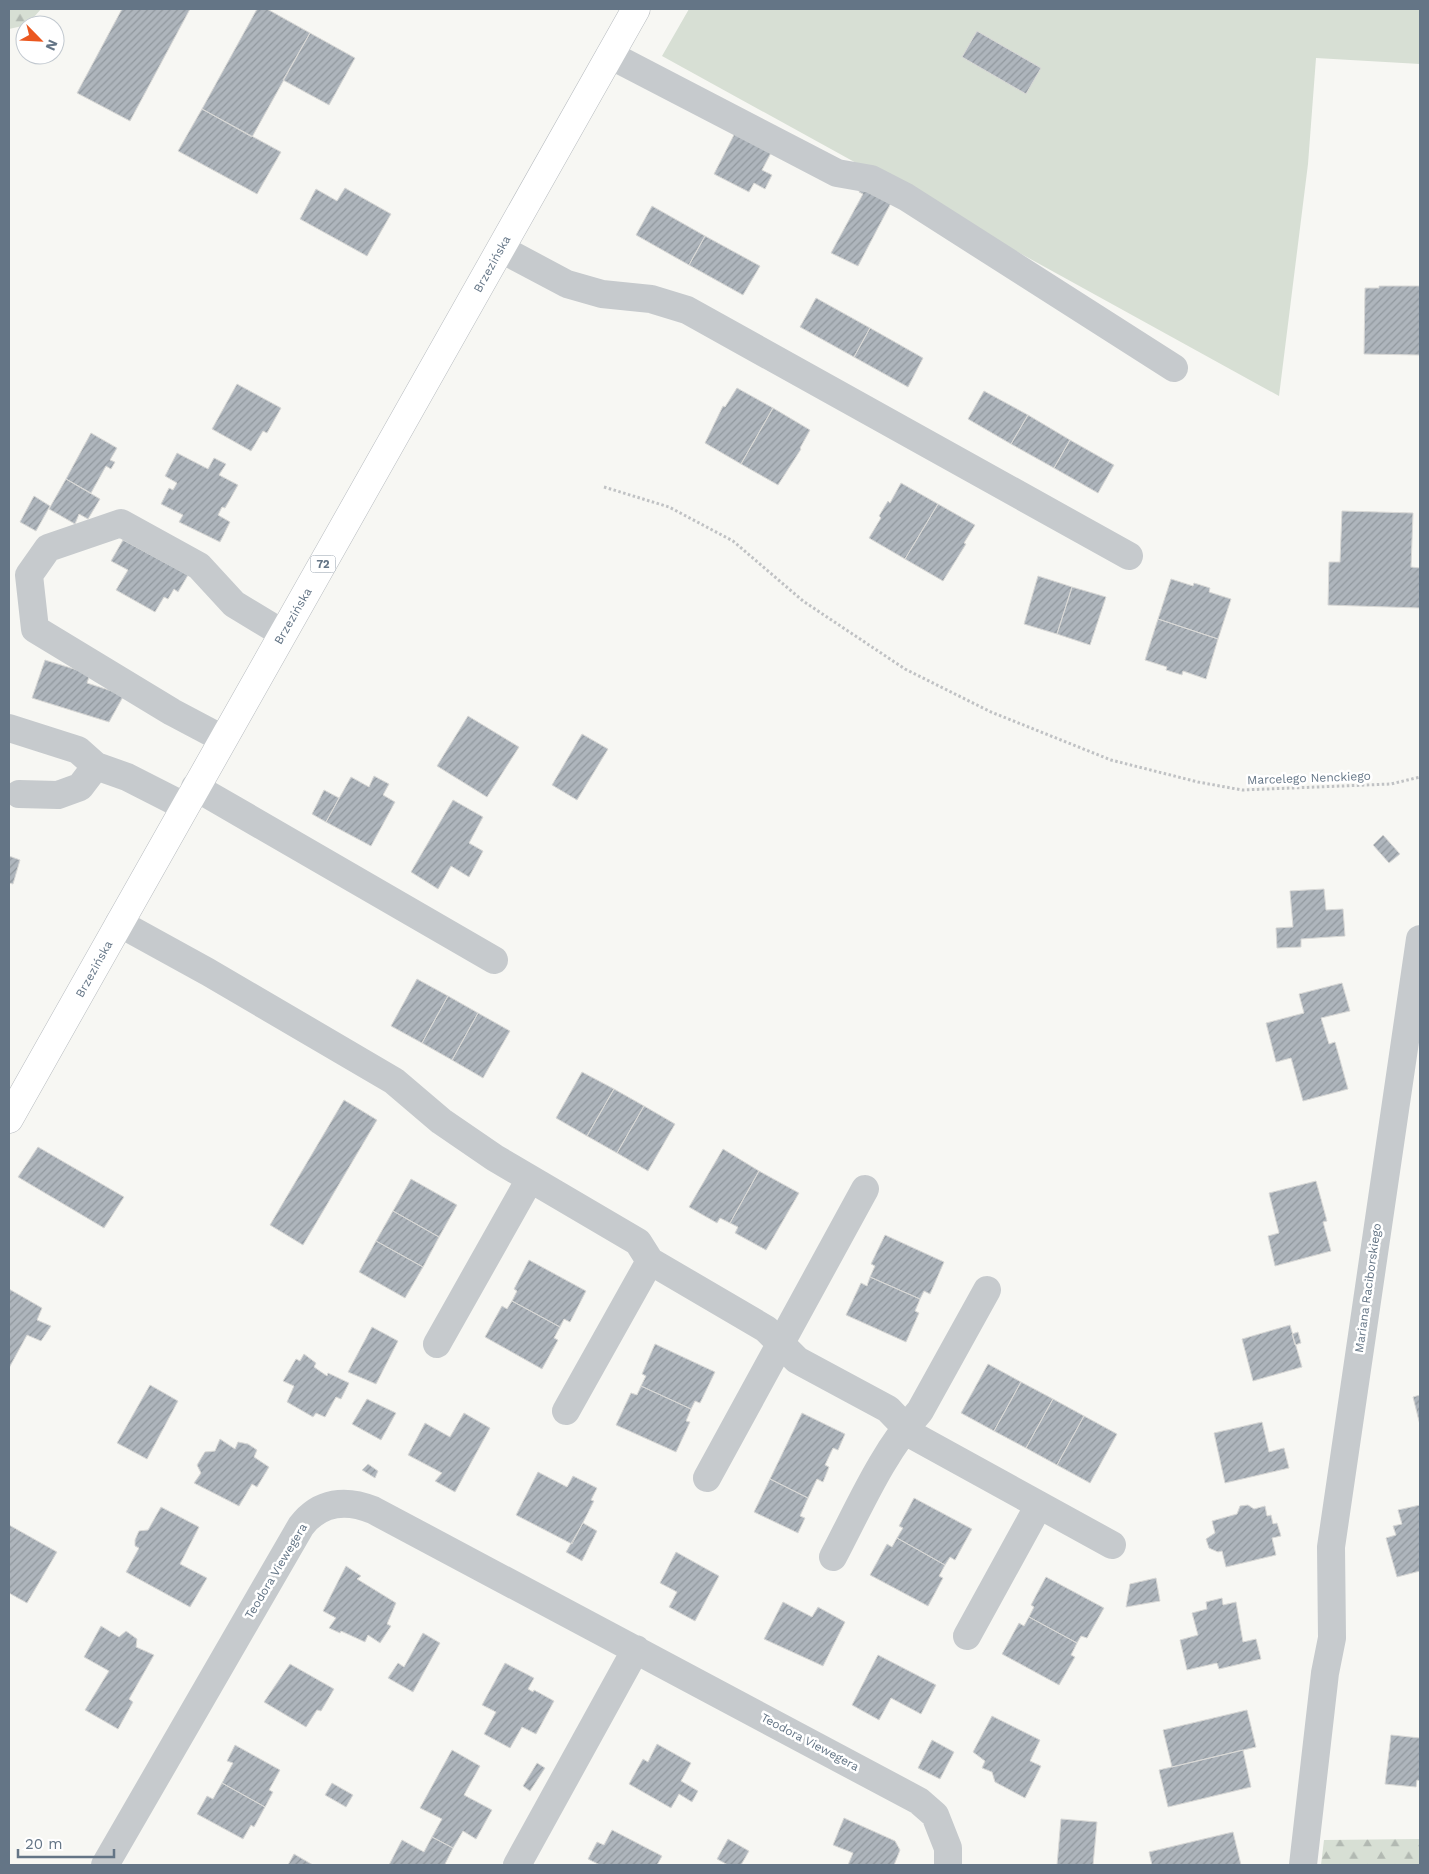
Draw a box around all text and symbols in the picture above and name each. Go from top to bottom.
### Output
north arrow [15,15,65,65]
text: N [42,37,61,53]
street label: Brzezińska [471,233,513,295]
road number: 72 [310,556,336,572]
street label: Brzezińska [271,585,315,647]
street label: Marcelego Nenckiego [1247,769,1371,787]
street label: Brzezińska [73,938,115,1000]
street label: Mariana Raciborskiego [1352,1222,1384,1354]
street label: Teodora Viewegera [242,1520,310,1621]
street label: Teodora Viewegera [759,1710,862,1774]
scale bar [18,1826,114,1858]
text: 20 m [25,1835,63,1853]

